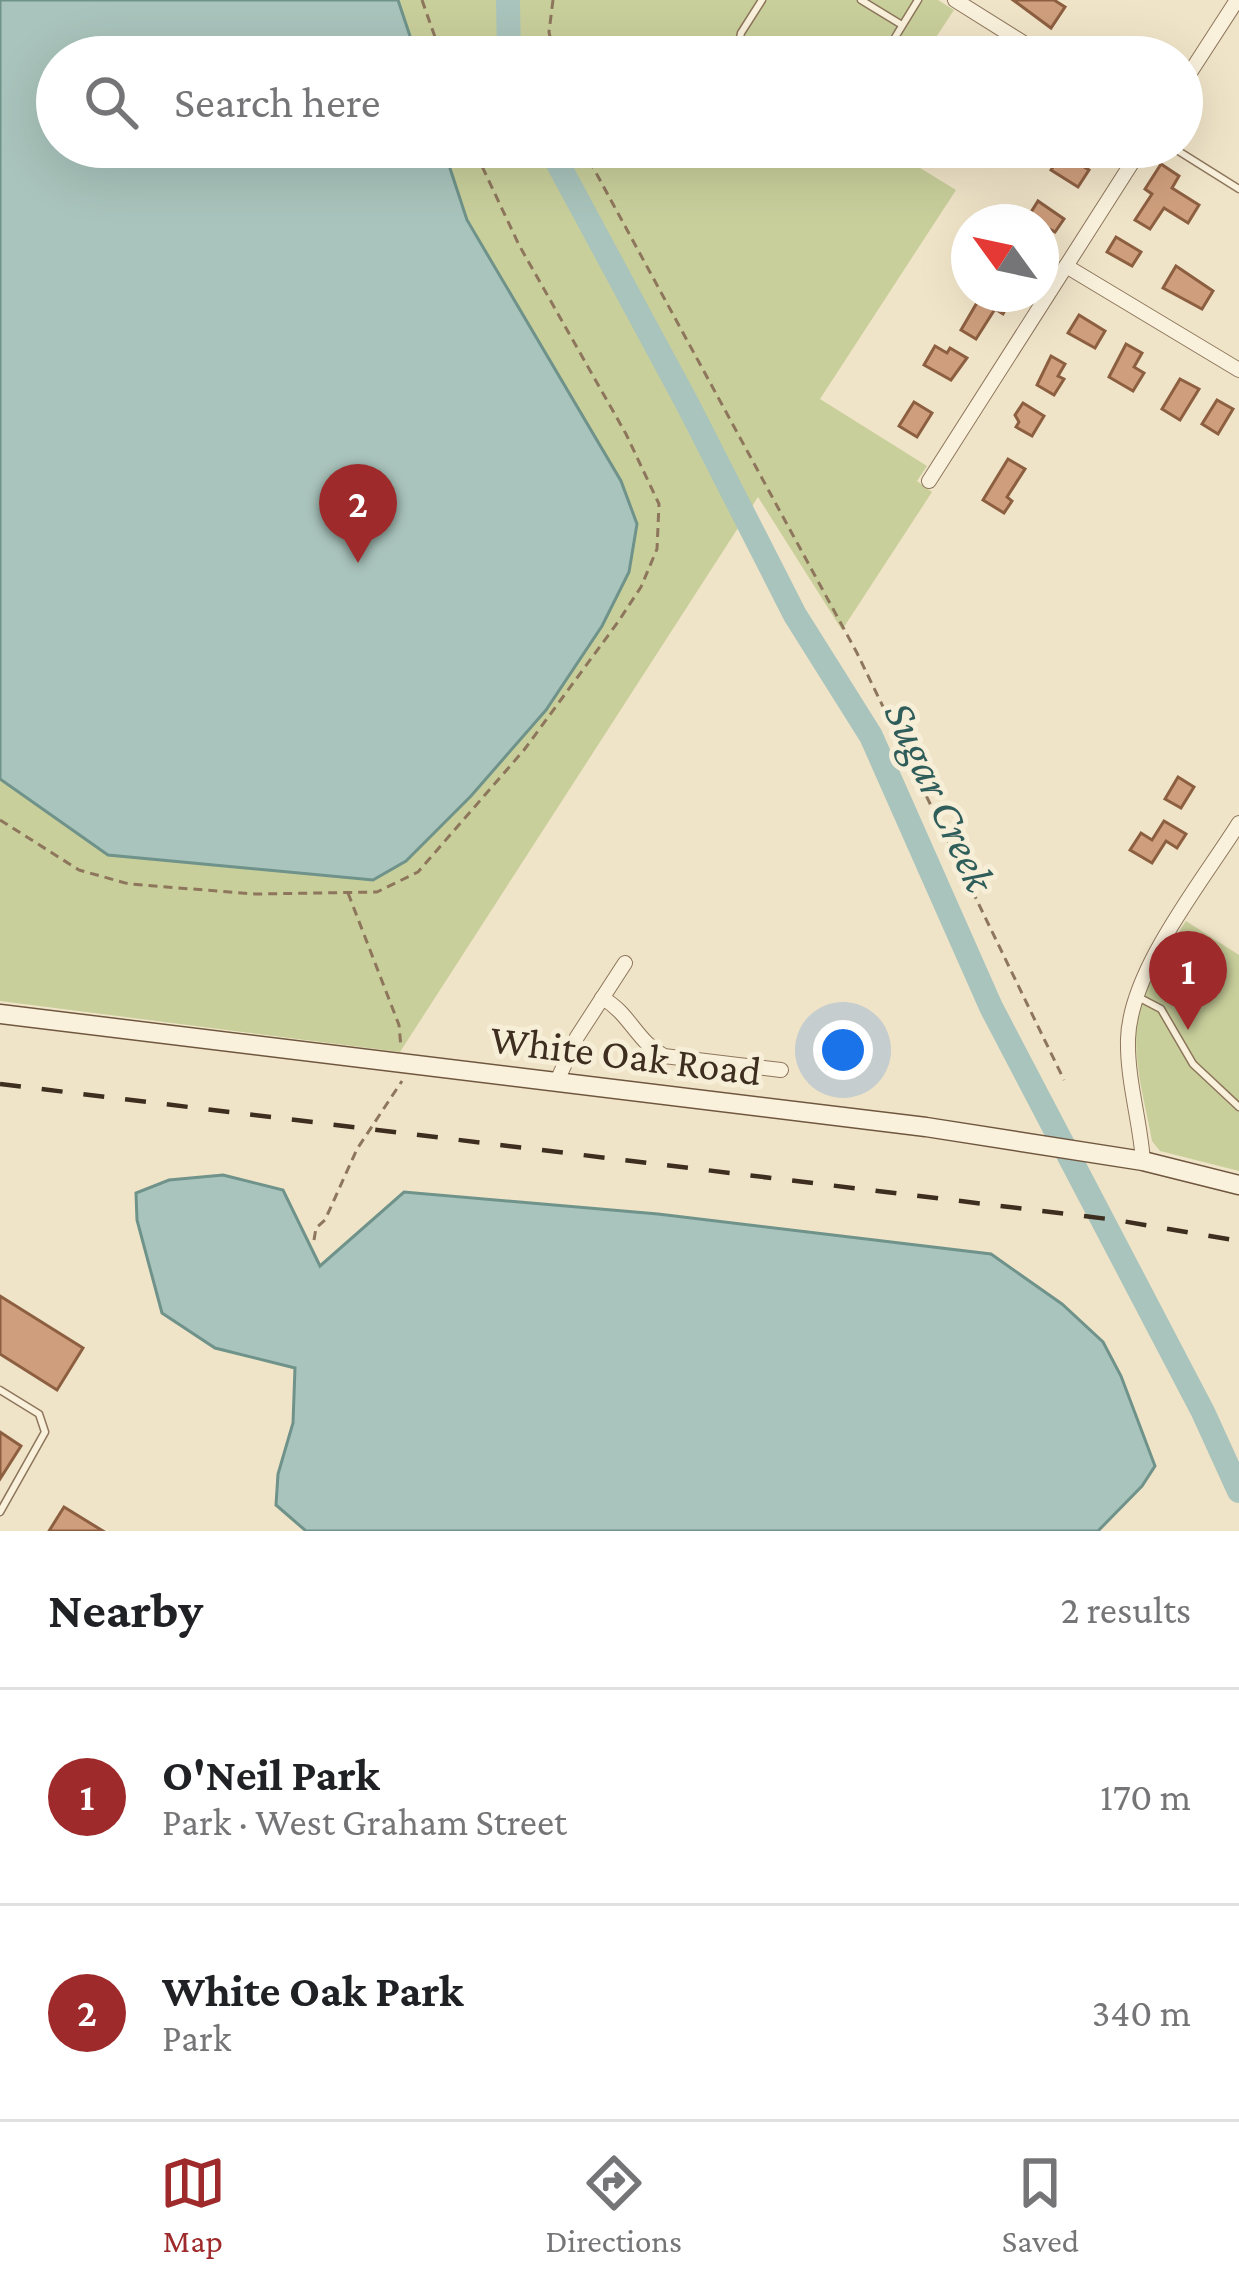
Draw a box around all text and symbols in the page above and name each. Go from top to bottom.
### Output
search box [36,36,1203,168]
icon: search [78,69,144,135]
text: Search here [174,77,381,127]
north arrow [951,204,1059,312]
pin: 2 [319,464,397,563]
water label: Sugar Creek [874,694,1007,901]
pin: 1 [1149,931,1227,1030]
street label: White Oak Road [488,1015,764,1094]
your location [813,1020,873,1080]
text: Nearby [48,1581,203,1638]
text: 2 results [1061,1588,1191,1631]
text: O'Neil Park [162,1750,380,1800]
text: 1 [80,1775,94,1818]
text: 170 m [1100,1775,1191,1818]
text: Park · West Graham Street [162,1800,567,1843]
text: White Oak Park [162,1966,463,2016]
text: 2 [77,1991,97,2034]
text: 340 m [1092,1991,1191,2034]
text: Park [162,2016,231,2059]
tab: Map [160,2150,226,2259]
tab: Directions [546,2150,682,2259]
tab: Saved [1002,2150,1079,2259]

